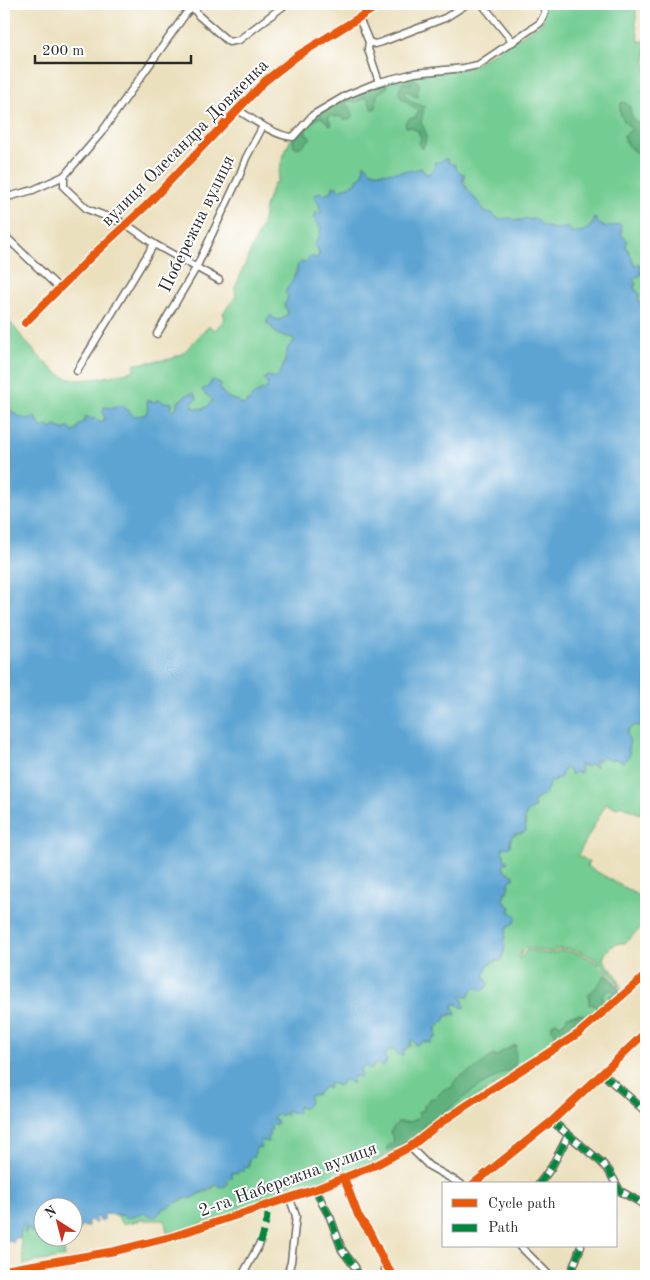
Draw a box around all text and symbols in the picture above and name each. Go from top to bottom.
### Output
scale bar [35,32,191,64]
text: 200 m [42,44,84,59]
street label: вулиця Олесандра Довженка [98,56,272,230]
street label: Побережна вулиця [156,153,238,295]
street label: 2-га Набережна вулиця [197,1139,379,1221]
legend [442,1182,618,1248]
text: Cycle path [488,1197,556,1212]
north arrow [32,1198,82,1248]
text: N [43,1203,60,1221]
text: Path [488,1221,518,1236]

